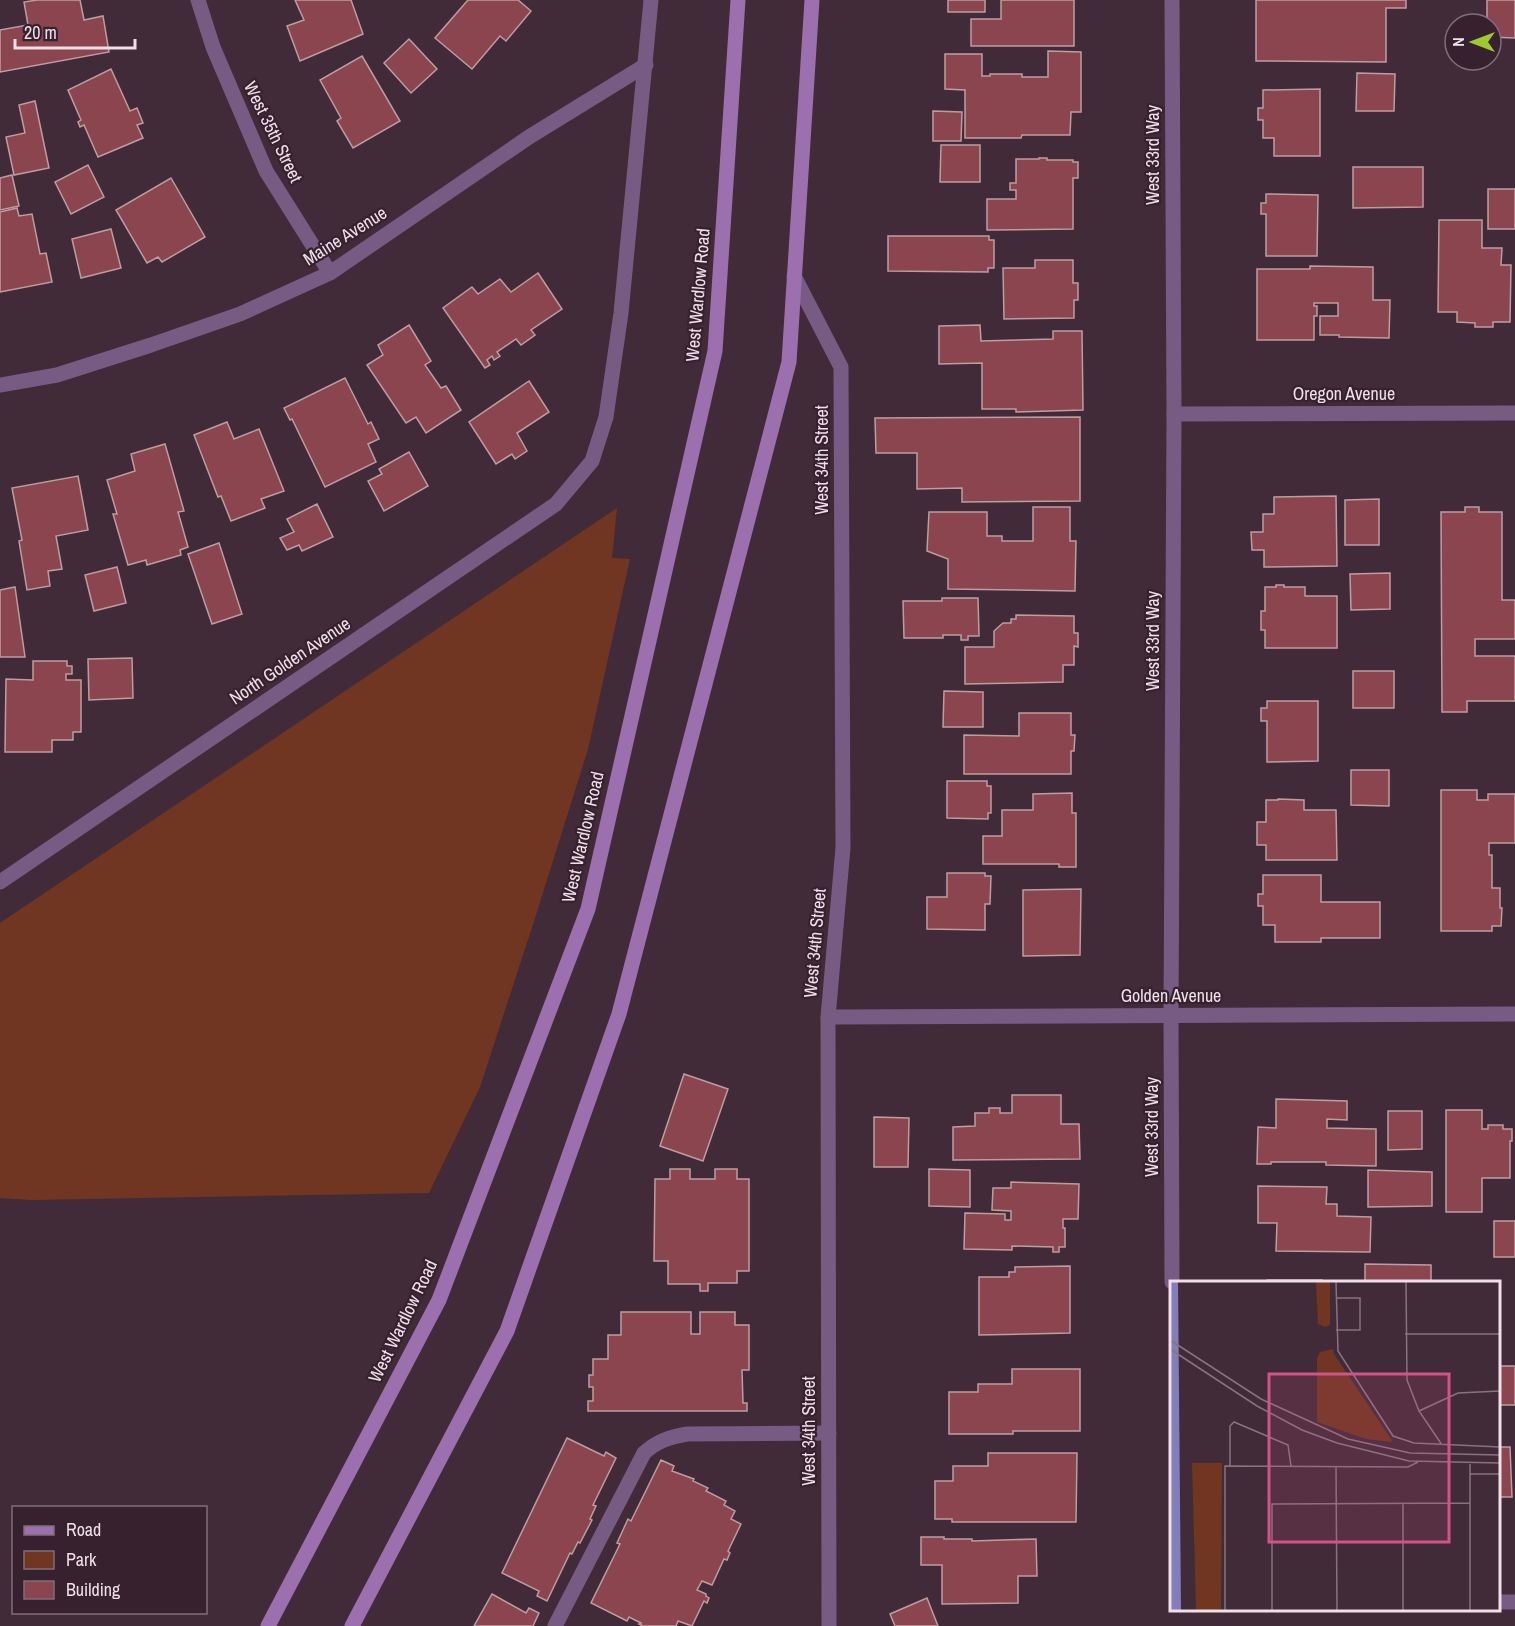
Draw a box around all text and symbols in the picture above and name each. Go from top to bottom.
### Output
scale bar [15,12,135,50]
north arrow [1443,12,1503,72]
text: 20 m [24,20,57,45]
text: N [1447,37,1469,47]
street label: West 35th Street [238,77,309,187]
street label: West 33rd Way [1140,104,1165,205]
street label: Maine Avenue [298,200,391,271]
street label: West Wardlow Road [679,227,716,363]
street label: Oregon Avenue [1293,381,1395,406]
street label: West 34th Street [809,405,834,515]
street label: West 33rd Way [1140,590,1165,691]
street label: North Golden Avenue [224,611,355,710]
street label: West Wardlow Road [555,769,610,905]
street label: West 34th Street [797,887,832,999]
street label: Golden Avenue [1121,983,1221,1008]
street label: West 33rd Way [1139,1076,1164,1177]
street label: West Wardlow Road [362,1255,443,1386]
inset map [1170,1281,1500,1611]
street label: West 34th Street [796,1376,821,1486]
legend [12,1506,207,1614]
text: Road [66,1517,101,1542]
text: Park [66,1547,97,1572]
text: Building [66,1577,121,1602]

